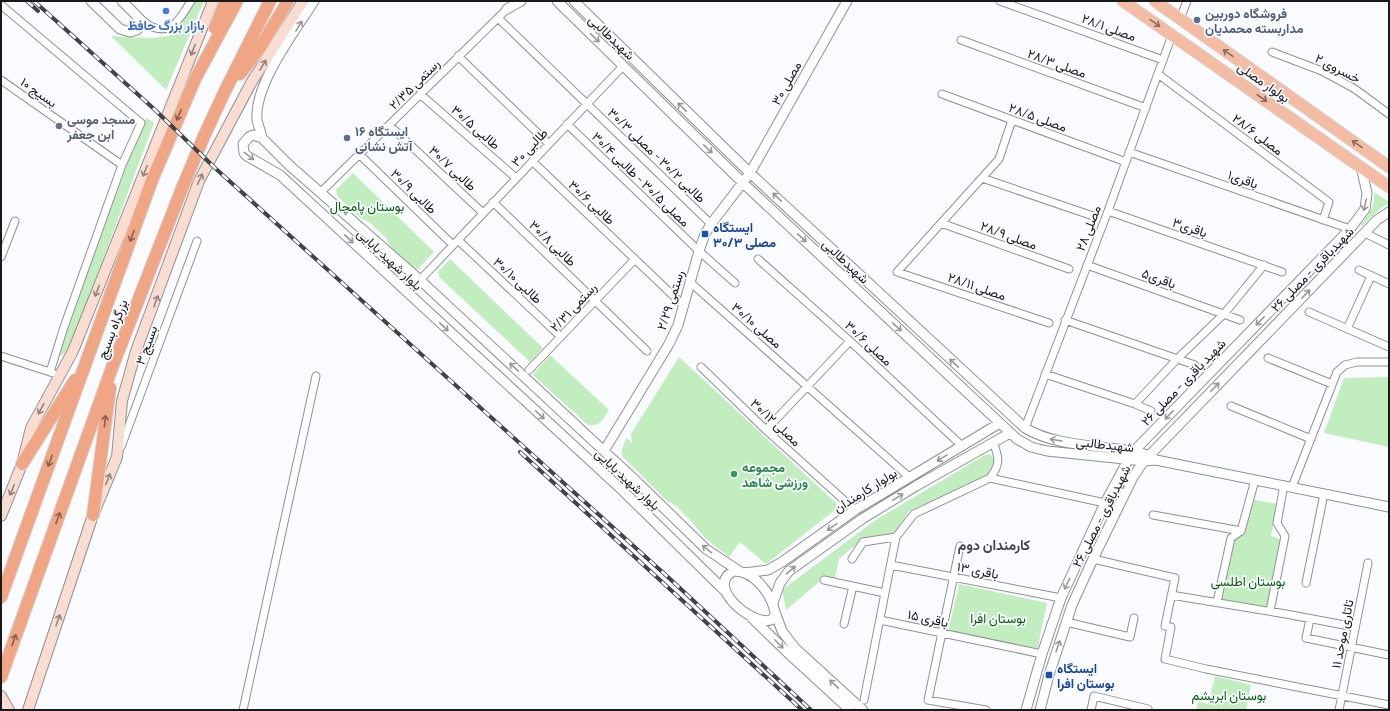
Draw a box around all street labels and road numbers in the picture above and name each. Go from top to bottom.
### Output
street label: مصلی ۲۸/۱ [1079,10,1138,45]
street label: شهیدطالبی [585,11,638,64]
street label: مصلی ۲۸/۳ [1025,45,1089,82]
street label: خسروی ۲ [1312,50,1364,87]
street label: رستمی ۲/۳۵ [385,55,443,113]
street label: مصلی ۳۰ [768,58,805,108]
street label: بولوار مصلی [1234,58,1293,107]
street label: بسیج ۱۰ [16,74,61,112]
street label: مصلی ۲۸/۵ [1006,99,1069,136]
street label: طالبی ۳۰/۵ [448,102,504,153]
street label: طالبی ۳۰/۲ - مصلی ۳۰/۳ [604,104,709,207]
street label: مصلی ۲۸/۶ [1229,110,1287,159]
street label: طالبی ۳۰ [507,125,551,170]
street label: مصلی ۳۰/۵ - طالبی ۳۰/۴ [588,128,693,231]
street label: طالبی ۳۰/۷ [425,142,480,195]
street label: طالبی ۳۰/۹ [387,165,440,218]
street label: باقری۱ [1225,166,1260,193]
street label: طالبی ۳۰/۶ [565,176,619,228]
street label: مصلی ۲۸ [1072,203,1105,254]
street label: باقری۳ [1170,214,1210,241]
street label: طالبی ۳۰/۸ [525,217,580,270]
street label: مصلی ۲۸/۹ [978,217,1040,254]
street label: شهیدباقری - مصلی ۲۶ [1267,223,1358,316]
street label: بلوار شهید بابایی [353,225,426,294]
street label: شهیدطالبی [819,235,873,287]
street label: طالبی ۳۰/۱۰ [490,253,546,307]
street label: باقری۵ [1139,264,1178,293]
street label: رستمی ۲/۲۹ [653,268,688,332]
street label: مصلی ۲۸/۱۱ [945,269,1008,304]
street label: رستمی ۲/۳۱ [546,279,601,336]
street label: بزرگراه بسیج [93,297,133,362]
street label: مصلی ۳۰/۱۰ [728,299,786,352]
street label: مصلی ۳۰/۶ [841,317,896,370]
street label: بسیج ۳ [132,323,162,367]
street label: شهید باقری - مصلی ۲۶ [1137,335,1229,430]
street label: مصلی ۳۰/۱۲ [747,395,805,450]
street label: شهیدطالبی [1075,433,1135,456]
street label: بلوار شهید بابایی [591,445,664,514]
street label: شهیدباقری - مصلی ۲۶ [1068,462,1135,570]
street label: بولوار کارمندان [830,464,900,517]
street label: باقری ۱۳ [956,558,1000,583]
street label: تاتاری موحد ۱۱ [1327,598,1358,670]
street label: باقری ۱۵ [906,606,950,631]

